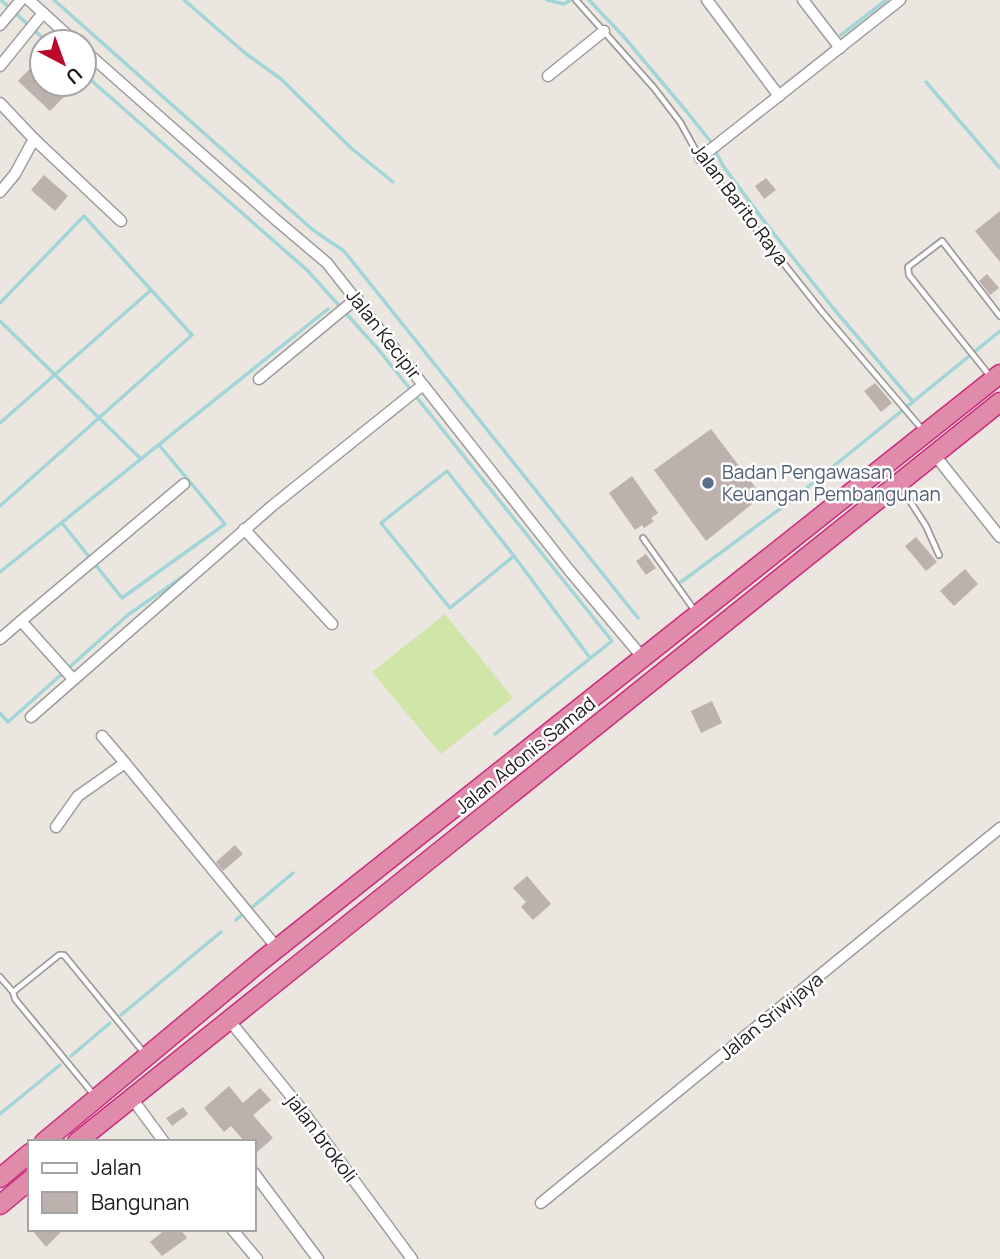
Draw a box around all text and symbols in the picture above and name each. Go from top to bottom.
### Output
north arrow [28,28,98,98]
text: U [60,62,88,90]
street label: Jalan Barito Raya [685,137,795,271]
street label: Jalan Kecipir [340,283,428,385]
place label: Badan Pengawasan Keuangan Pembangunan [722,459,941,507]
marker: Badan Pengawasan Keuangan Pembangunan [700,475,716,491]
street label: Jalan Adonis Samad [449,690,601,820]
street label: Jalan Sriwijaya [714,966,828,1066]
street label: jalan brokoli [280,1088,364,1187]
legend [28,1140,256,1231]
text: Jalan [91,1153,141,1181]
text: Bangunan [91,1188,190,1216]

